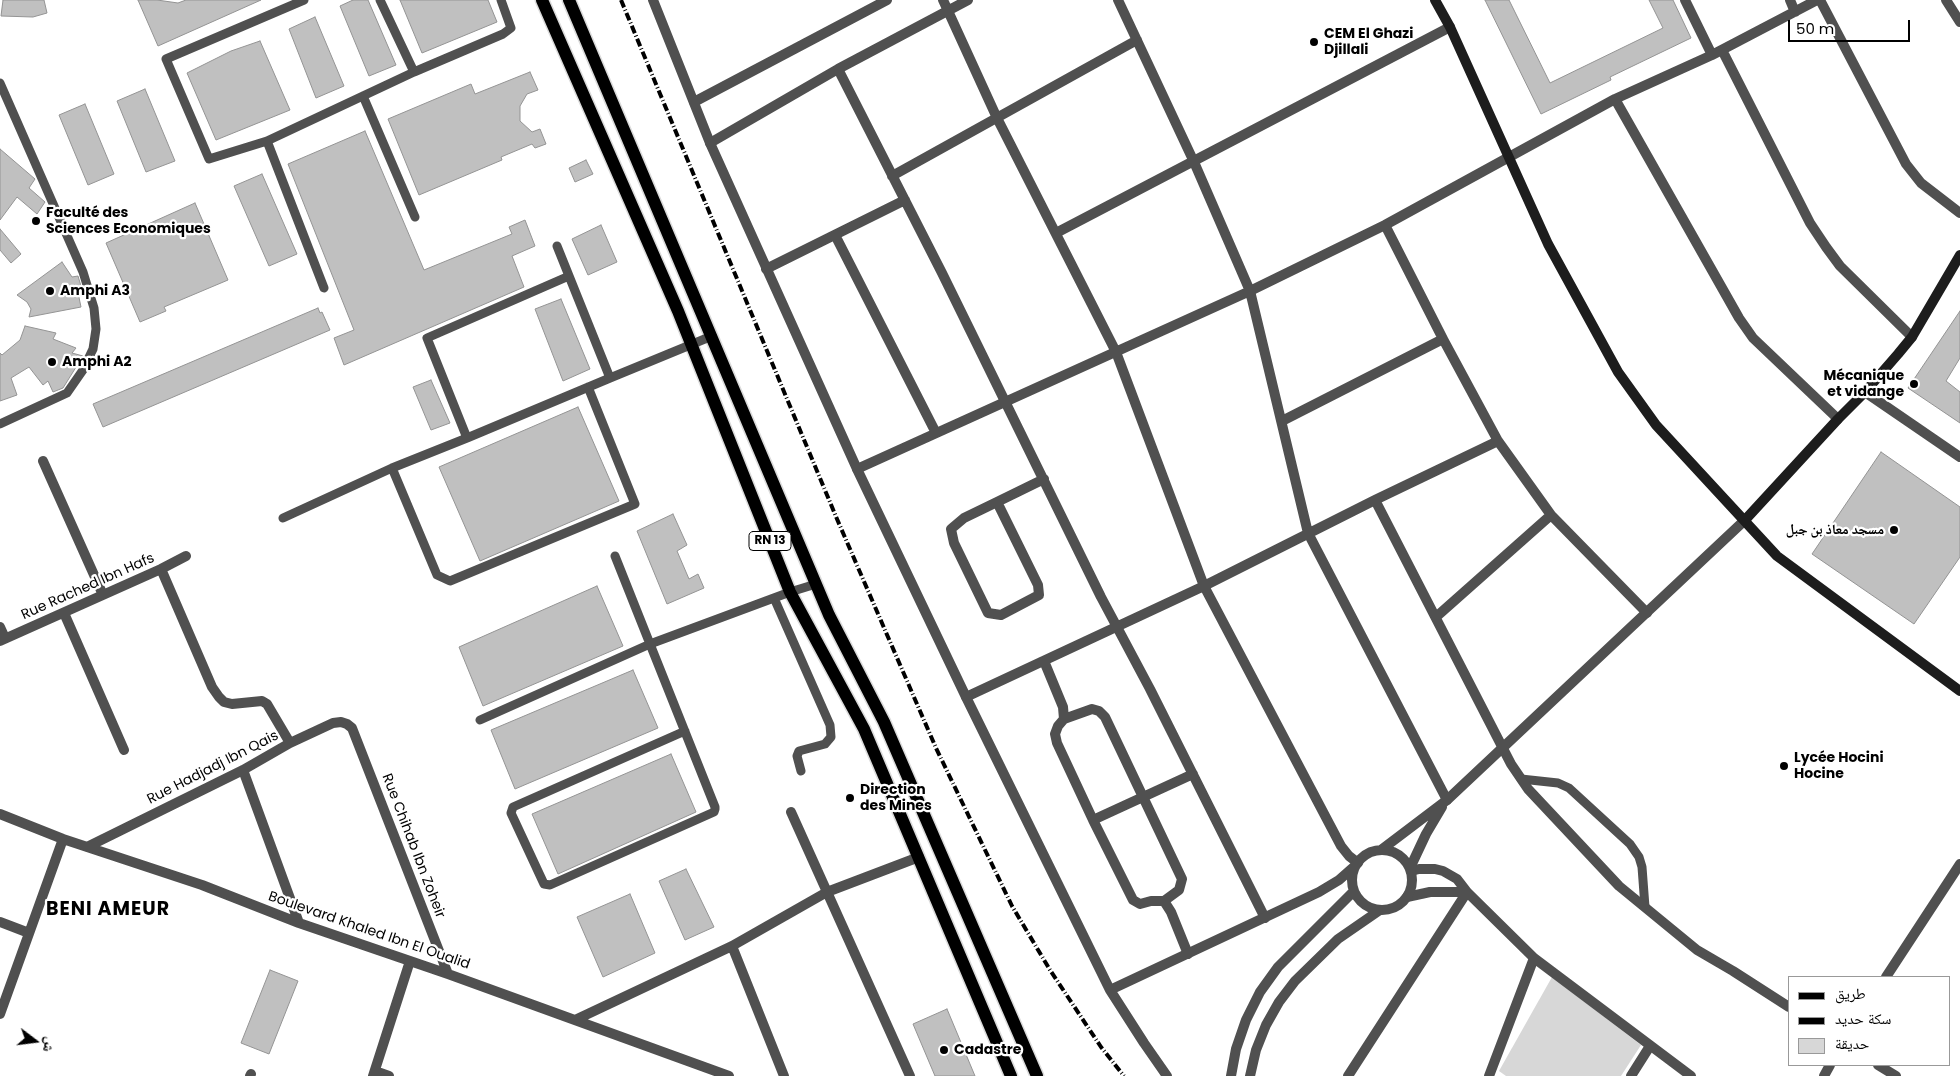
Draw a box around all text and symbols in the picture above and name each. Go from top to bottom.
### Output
scale bar [1790,10,1912,42]
text: 50 m [1796,18,1834,39]
place label: CEM El Ghazi Djillali [1324,26,1413,58]
marker: CEM El Ghazi Djillali [1308,36,1320,48]
place label: Faculté des Sciences Economiques [46,205,211,238]
marker: Faculté des Sciences Economiques [30,215,42,227]
place label: Amphi A3 [60,283,130,299]
marker: Amphi A3 [44,285,56,297]
place label: Amphi A2 [62,354,131,370]
marker: Amphi A2 [46,356,58,368]
place label: Mécanique et vidange [1823,368,1904,401]
marker: Mécanique et vidange [1908,378,1920,390]
place label: مسجد معاذ بن جبل [1786,522,1884,538]
marker: مسجد معاذ بن جبل [1888,524,1900,536]
road number: RN 13 [749,532,791,550]
street label: Rue Rached Ibn Hafs [19,550,157,624]
street label: Rue Hadjadj Ibn Qais [145,728,281,808]
place label: Lycée Hocini Hocine [1794,750,1884,782]
marker: Lycée Hocini Hocine [1778,760,1790,772]
street label: Rue Chihab Ibn Zoheir [378,771,448,921]
place label: Direction des Mines [860,782,932,814]
marker: Direction des Mines [844,792,856,804]
street label: Boulevard Khaled Ibn El Oualid [266,889,472,973]
district label: BENI AMEUR [45,899,171,921]
legend [1788,976,1950,1066]
text: طريق [1835,983,1866,1004]
text: سكة حديد [1835,1008,1891,1029]
north arrow [10,1016,60,1066]
text: حديقة [1835,1033,1869,1054]
text: ش [38,1035,61,1055]
place label: Cadastre [954,1042,1021,1058]
marker: Cadastre [938,1044,950,1056]

